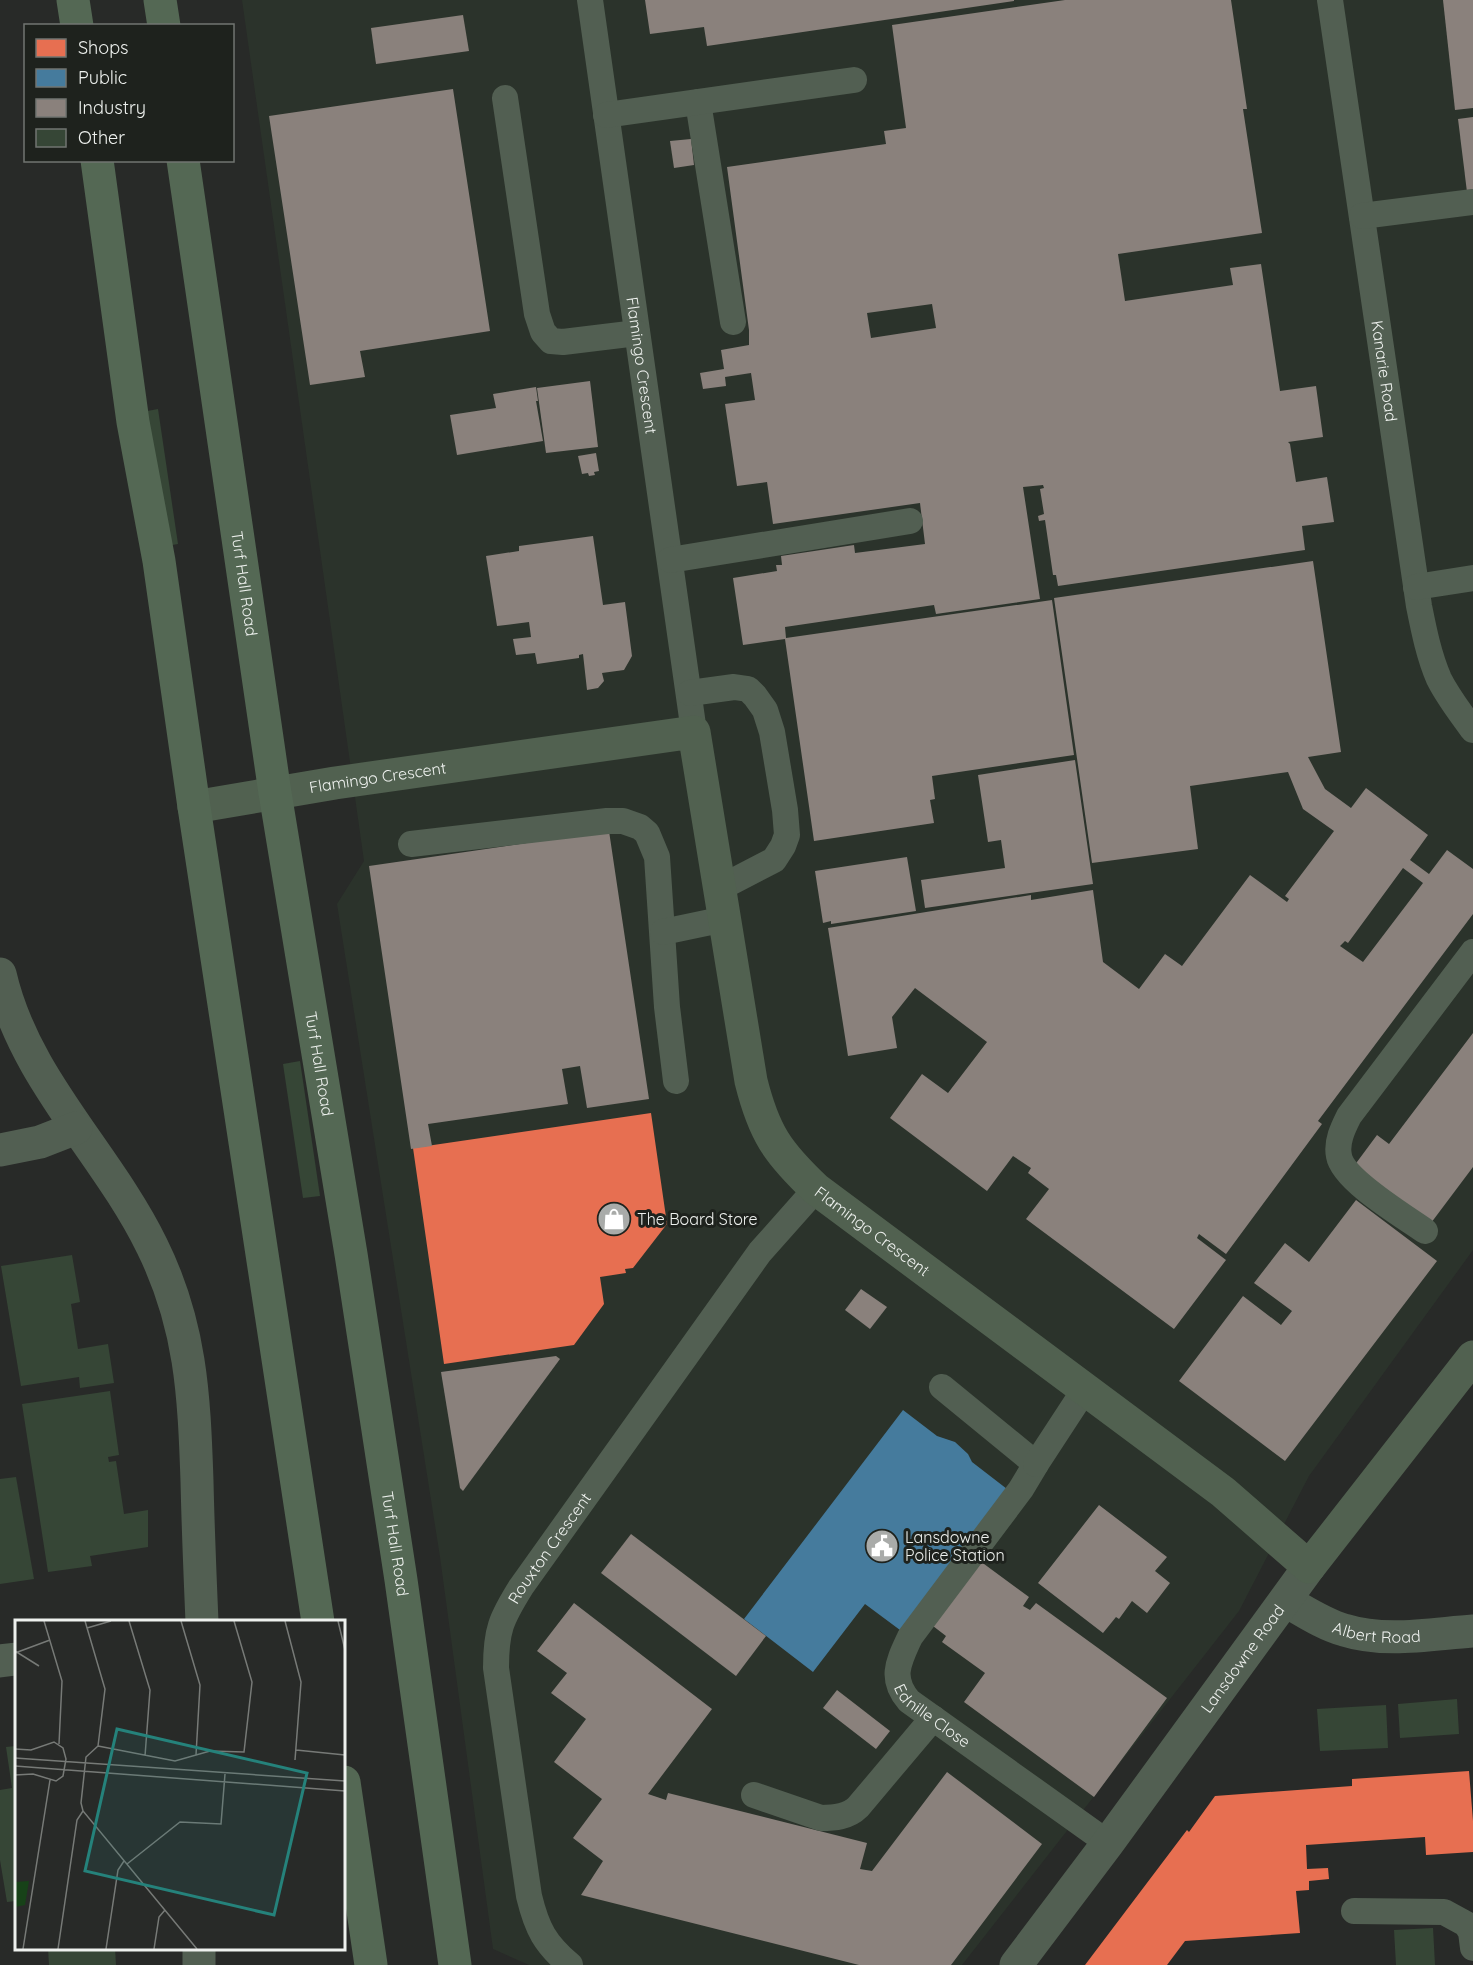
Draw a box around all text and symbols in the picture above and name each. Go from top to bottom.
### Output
legend [24,24,234,162]
text: Shops [78,36,129,59]
text: Public [78,66,127,89]
text: Industry [78,96,146,119]
text: Other [78,126,125,149]
street label: Flamingo Crescent [622,295,662,435]
street label: Kanarie Road [1367,319,1402,423]
street label: Turf Hall Road [227,530,262,637]
street label: Flamingo Crescent [308,757,447,797]
street label: Turf Hall Road [301,1010,338,1118]
street label: Flamingo Crescent [811,1182,934,1280]
shop icon: The Board Store [596,1201,632,1237]
place label: The Board Store [637,1209,758,1229]
street label: Rouxton Crescent [503,1489,595,1607]
street label: Turf Hall Road [378,1490,413,1597]
place label: Lansdowne Police Station [905,1527,1005,1565]
public building icon: Lansdowne Police Station [864,1528,900,1564]
street label: Lansdowne Road [1196,1601,1288,1716]
street label: Albert Road [1330,1617,1421,1647]
inset map [15,1620,345,1950]
street label: Ednille Close [890,1680,974,1752]

